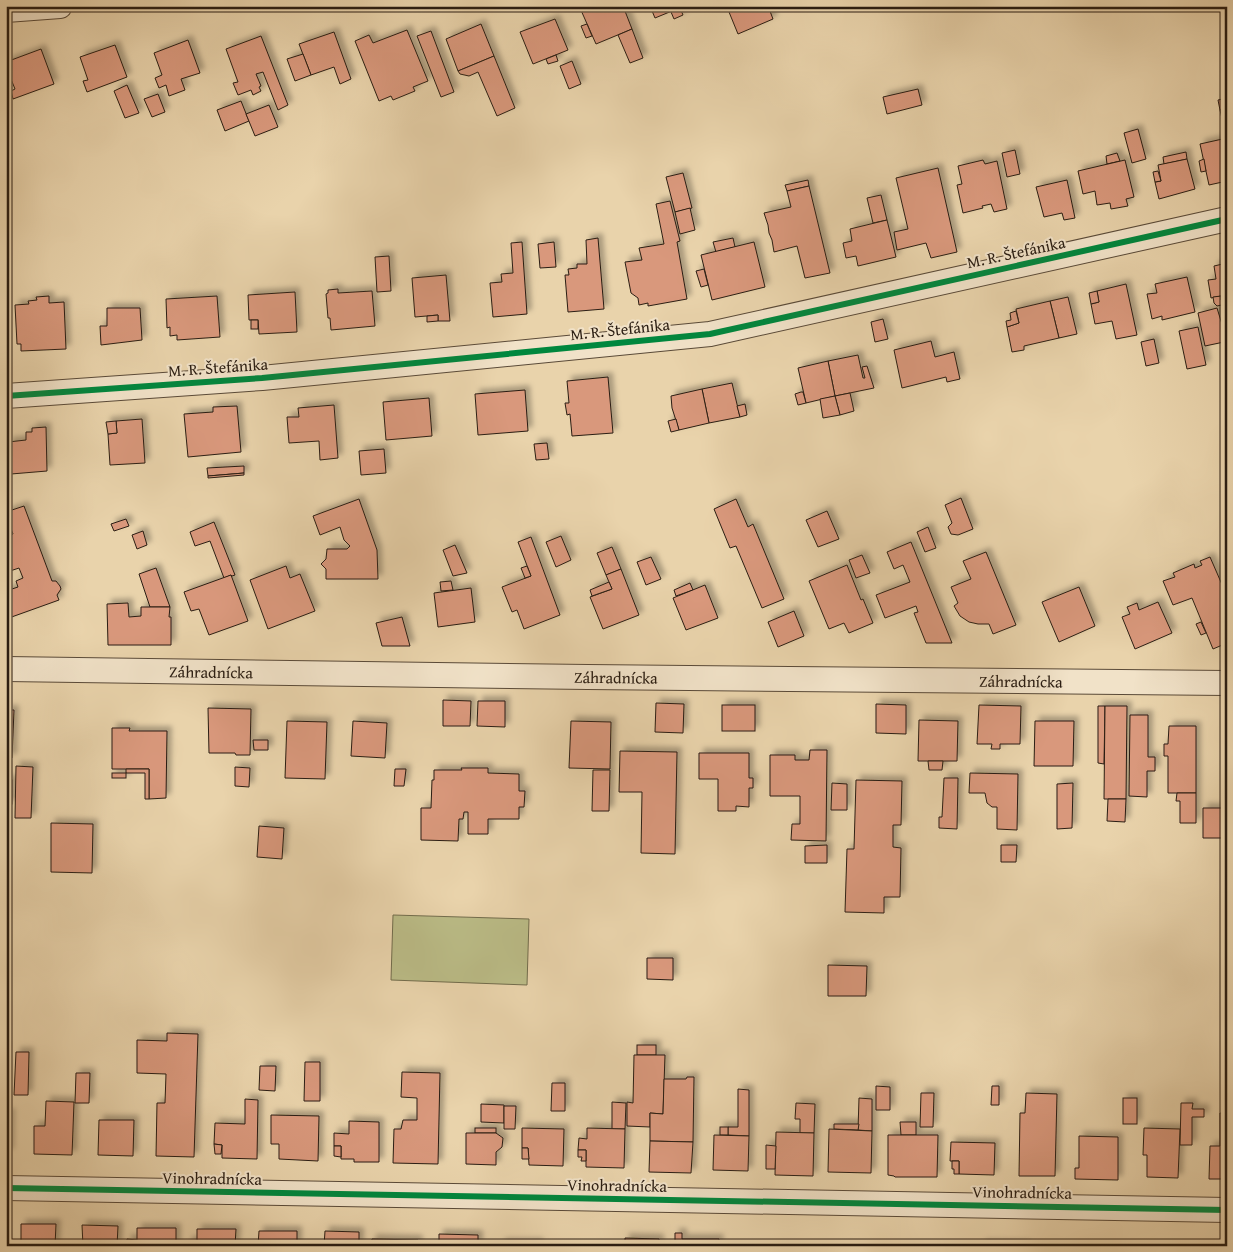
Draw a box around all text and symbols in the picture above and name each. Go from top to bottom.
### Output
street label: M. R. Štefánika [965,230,1068,274]
street label: M. R. Štefánika [569,312,671,346]
street label: M. R. Štefánika [167,352,269,382]
street label: Záhradnícka [169,659,253,684]
street label: Záhradnícka [574,665,658,690]
street label: Záhradnícka [979,669,1063,693]
street label: Vinohradnícka [162,1165,262,1191]
street label: Vinohradnícka [567,1172,667,1198]
street label: Vinohradnícka [972,1179,1072,1205]

